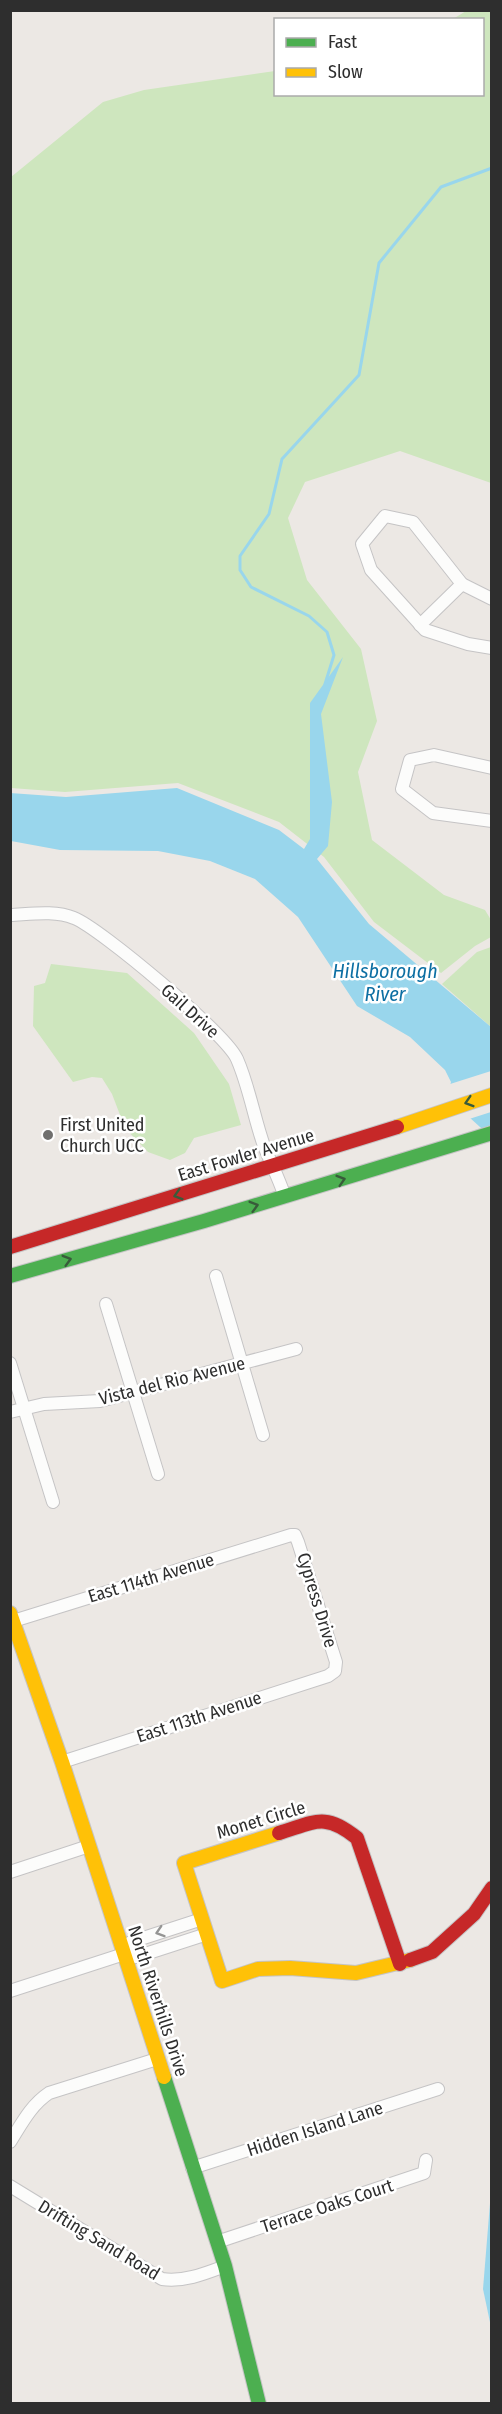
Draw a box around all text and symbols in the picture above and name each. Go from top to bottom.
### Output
legend [274,18,484,96]
text: Fast [328,31,357,53]
text: Slow [328,61,363,83]
water label: Hillsborough River [332,959,438,1006]
street label: Gail Drive [156,979,224,1043]
one-way arrow [464,1095,475,1108]
place label: First United Church UCC [60,1114,144,1157]
street label: East Fowler Avenue [175,1124,317,1186]
marker: First United Church UCC [41,1128,55,1142]
one-way arrow [335,1175,346,1187]
one-way arrow [173,1188,184,1200]
one-way arrow [248,1201,259,1213]
one-way arrow [61,1255,72,1267]
street label: Vista del Rio Avenue [97,1352,247,1410]
street label: East 114th Avenue [85,1548,217,1608]
street label: Cypress Drive [292,1550,342,1650]
street label: East 113th Avenue [134,1686,264,1748]
street label: Monet Circle [214,1796,308,1844]
street label: North Riverhills Drive [123,1923,193,2079]
one-way arrow [155,1925,166,1937]
street label: Hidden Island Lane [244,2097,386,2161]
street label: Terrace Oaks Court [258,2174,396,2238]
street label: Drifting Sand Road [34,2195,164,2285]

